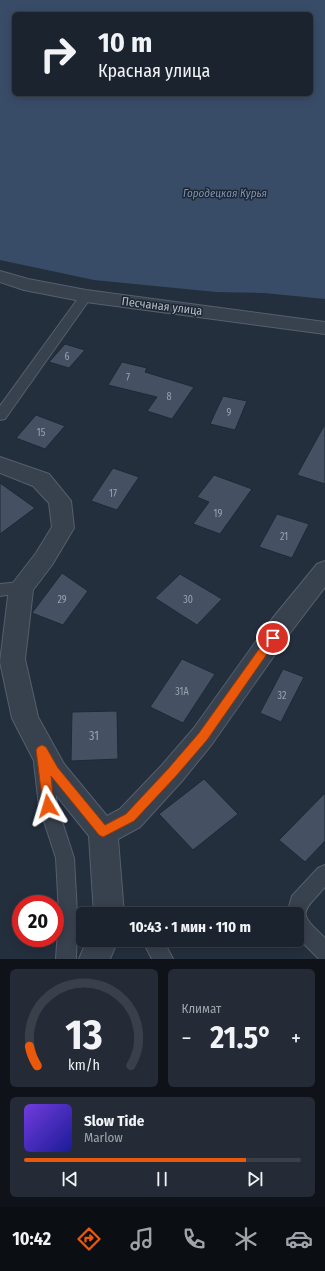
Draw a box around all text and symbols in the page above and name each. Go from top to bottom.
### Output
text: 10 m [98,26,152,59]
icon: right [32,28,84,80]
text: Красная улица [98,60,210,82]
water label: Городецкая Курья [183,187,267,200]
street label: Песчаная улица [121,294,203,318]
house number: 6 [65,351,70,363]
house number: 7 [126,372,130,384]
house number: 8 [167,391,172,403]
house number: 9 [227,407,232,419]
house number: 15 [37,427,46,439]
house number: 17 [109,488,117,500]
house number: 19 [214,508,223,520]
house number: 21 [280,531,288,543]
house number: 29 [57,594,67,606]
house number: 30 [183,594,193,606]
pin [256,621,290,655]
icon: arrive [262,627,284,649]
house number: 31А [175,686,189,698]
house number: 32 [278,690,287,702]
house number: 31 [89,729,99,743]
position arrow [27,785,69,827]
speed limit sign: 20 [12,895,64,947]
text: 10:43 · 1 мин · 110 m [129,918,251,936]
text: Климат [182,1001,221,1016]
text: 13 [65,1010,102,1060]
text: 21.5° [210,1020,272,1056]
text: − [182,1025,191,1052]
text: + [291,1025,301,1052]
text: km/h [68,1057,100,1074]
text: Slow Tide [84,1112,144,1130]
text: Marlow [84,1130,123,1145]
icon: previous [59,1168,81,1190]
icon: pause [151,1168,173,1190]
icon: next [244,1168,266,1190]
icon: directions [75,1225,103,1253]
icon: music [128,1225,156,1253]
icon: phone [180,1225,208,1253]
icon: climate [232,1225,260,1253]
icon: car [285,1225,313,1253]
text: 10:42 [12,1228,51,1250]

